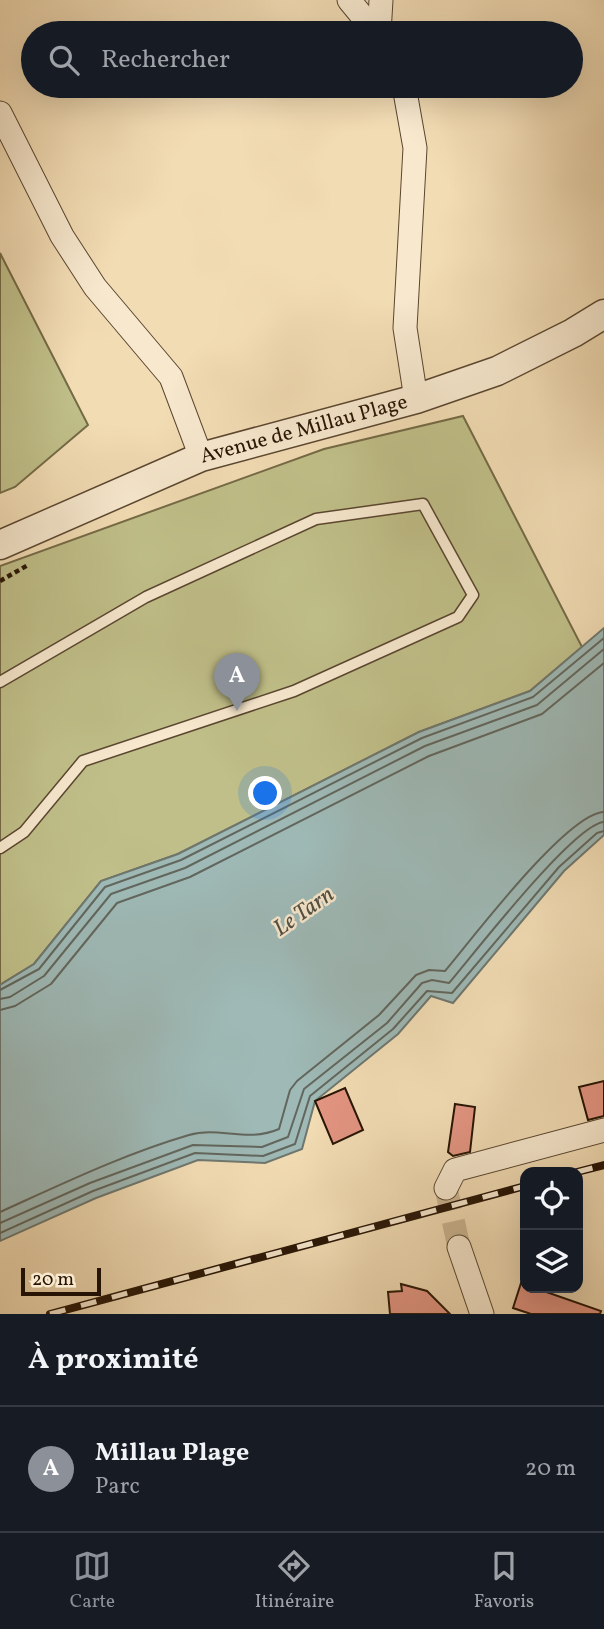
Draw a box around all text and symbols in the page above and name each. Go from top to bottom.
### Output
search box [21,21,583,98]
icon: search [45,41,83,79]
text: Rechercher [101,42,230,78]
street label: Avenue de Millau Plage [197,387,411,471]
pin: A [214,653,260,711]
your location [248,776,282,810]
water label: Le Tarn [267,879,341,945]
map controls [520,1167,583,1293]
button: locate [520,1167,583,1230]
button: layers [520,1230,583,1293]
scale bar [21,1265,102,1297]
text: 20 m [32,1267,74,1293]
text: À proximité [28,1339,199,1381]
text: Millau Plage [95,1435,249,1471]
text: A [43,1453,59,1485]
text: 20 m [525,1453,576,1485]
text: Parc [95,1471,140,1503]
tab: Carte [70,1547,115,1615]
tab: Itinéraire [255,1547,334,1615]
tab: Favoris [474,1547,534,1615]

